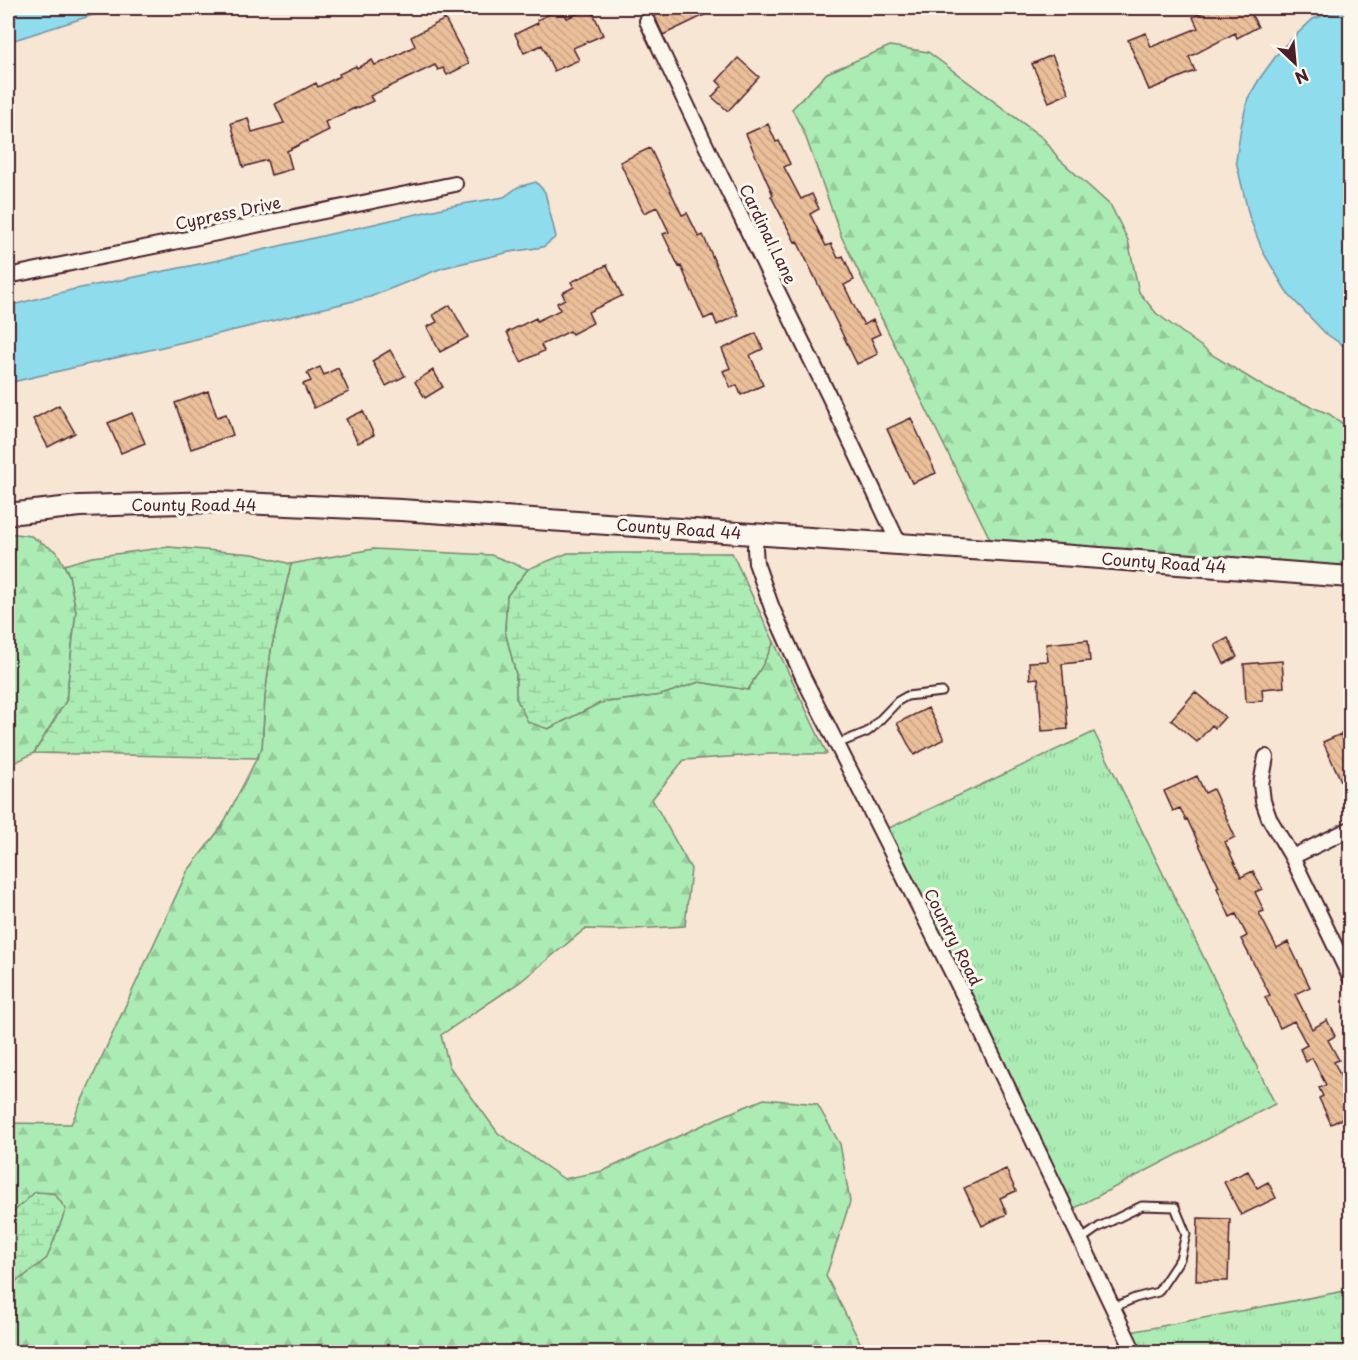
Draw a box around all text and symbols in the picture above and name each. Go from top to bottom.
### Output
north arrow [1265,33,1325,93]
text: N [1291,64,1313,91]
street label: Cardinal Lane [734,179,804,288]
street label: Cypress Drive [173,189,283,235]
street label: County Road 44 [131,492,257,516]
street label: County Road 44 [616,512,742,544]
street label: County Road 44 [1101,546,1227,578]
street label: Country Road [919,884,989,989]

